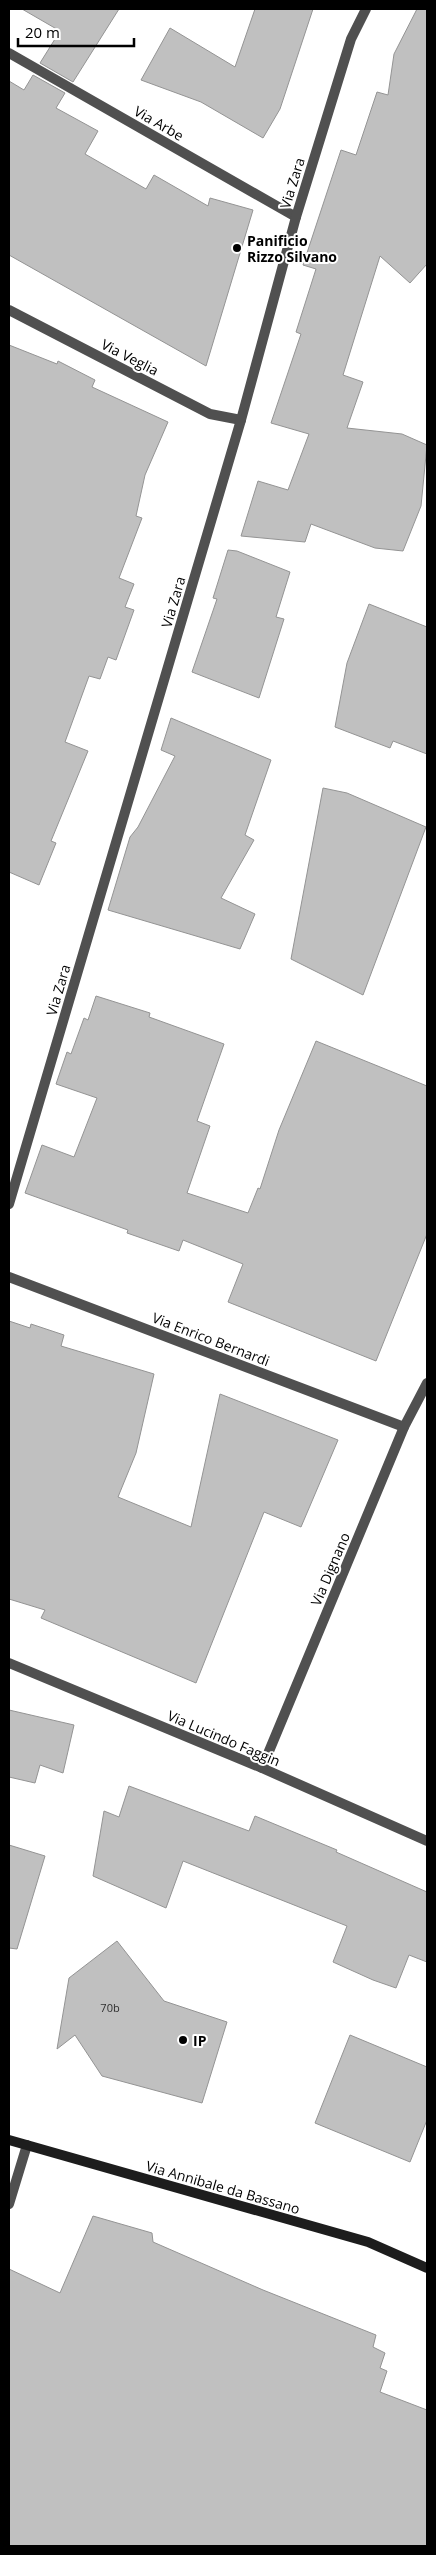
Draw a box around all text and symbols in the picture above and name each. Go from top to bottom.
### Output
scale bar [18,15,134,47]
text: 20 m [25,22,60,42]
street label: Via Arbe [131,101,187,145]
street label: Via Zara [275,155,309,211]
place label: Panificio Rizzo Silvano [247,231,337,266]
marker: Panificio Rizzo Silvano [231,242,243,254]
street label: Via Veglia [98,334,162,380]
street label: Via Zara [157,574,189,630]
street label: Via Zara [42,962,74,1018]
street label: Via Enrico Bernardi [149,1308,273,1370]
street label: Via Dignano [306,1529,354,1609]
street label: Via Lucindo Faggin [165,1706,283,1770]
house number: 70b [100,2000,120,2015]
place label: IP [193,2031,207,2050]
marker: IP [177,2034,189,2046]
street label: Via Annibale da Bassano [144,2156,302,2218]

